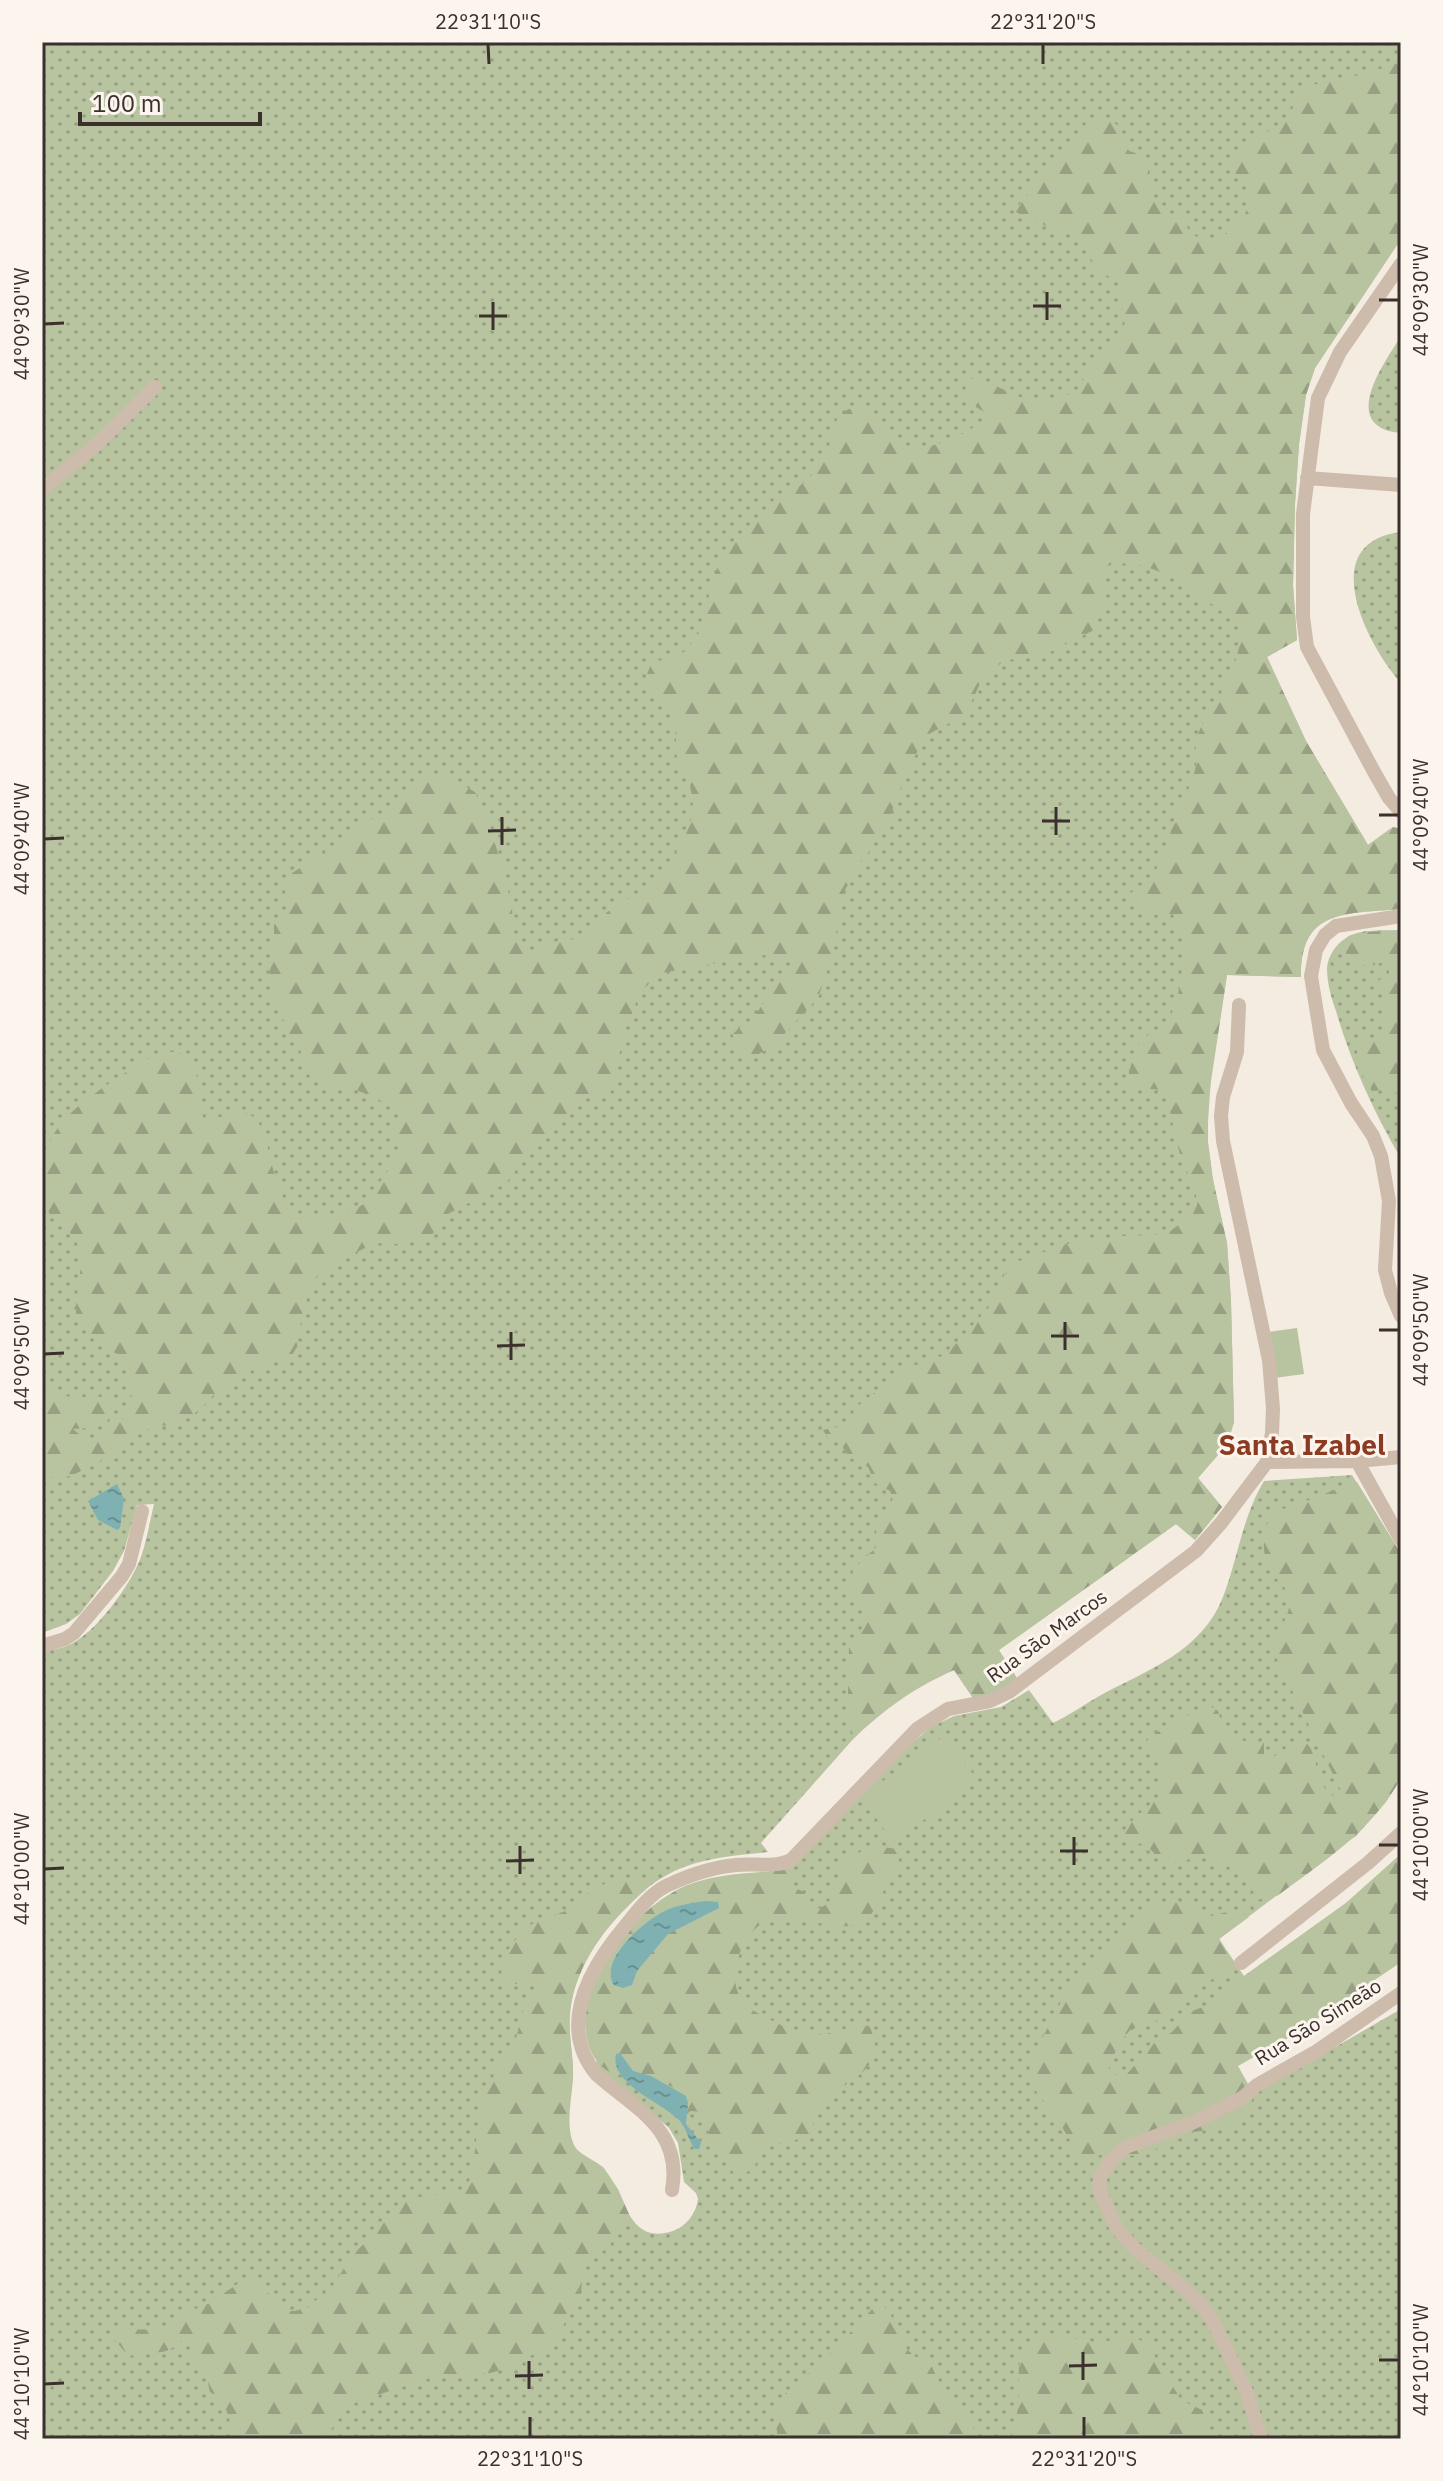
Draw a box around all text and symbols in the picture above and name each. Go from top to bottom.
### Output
text: 22°31'10"S [435,8,541,35]
text: 22°31'20"S [990,8,1096,35]
scale bar [80,76,260,126]
text: 100 m [92,87,162,119]
text: 44°09'30"W [1407,243,1434,356]
text: 44°09'30"W [8,267,35,380]
text: 44°09'40"W [1407,758,1434,871]
text: 44°09'40"W [8,782,35,895]
text: 44°09'50"W [1407,1273,1434,1386]
text: 44°09'50"W [8,1297,35,1410]
district label: Santa Izabel [1218,1426,1386,1463]
street label: Rua São Marcos [981,1583,1112,1688]
text: 44°10'00"W [1407,1788,1434,1901]
text: 44°10'00"W [8,1812,35,1925]
street label: Rua São Simeão [1249,1972,1386,2071]
text: 44°10'10"W [1407,2303,1434,2416]
text: 44°10'10"W [8,2327,35,2440]
text: 22°31'10"S [477,2445,583,2472]
text: 22°31'20"S [1031,2445,1137,2472]

